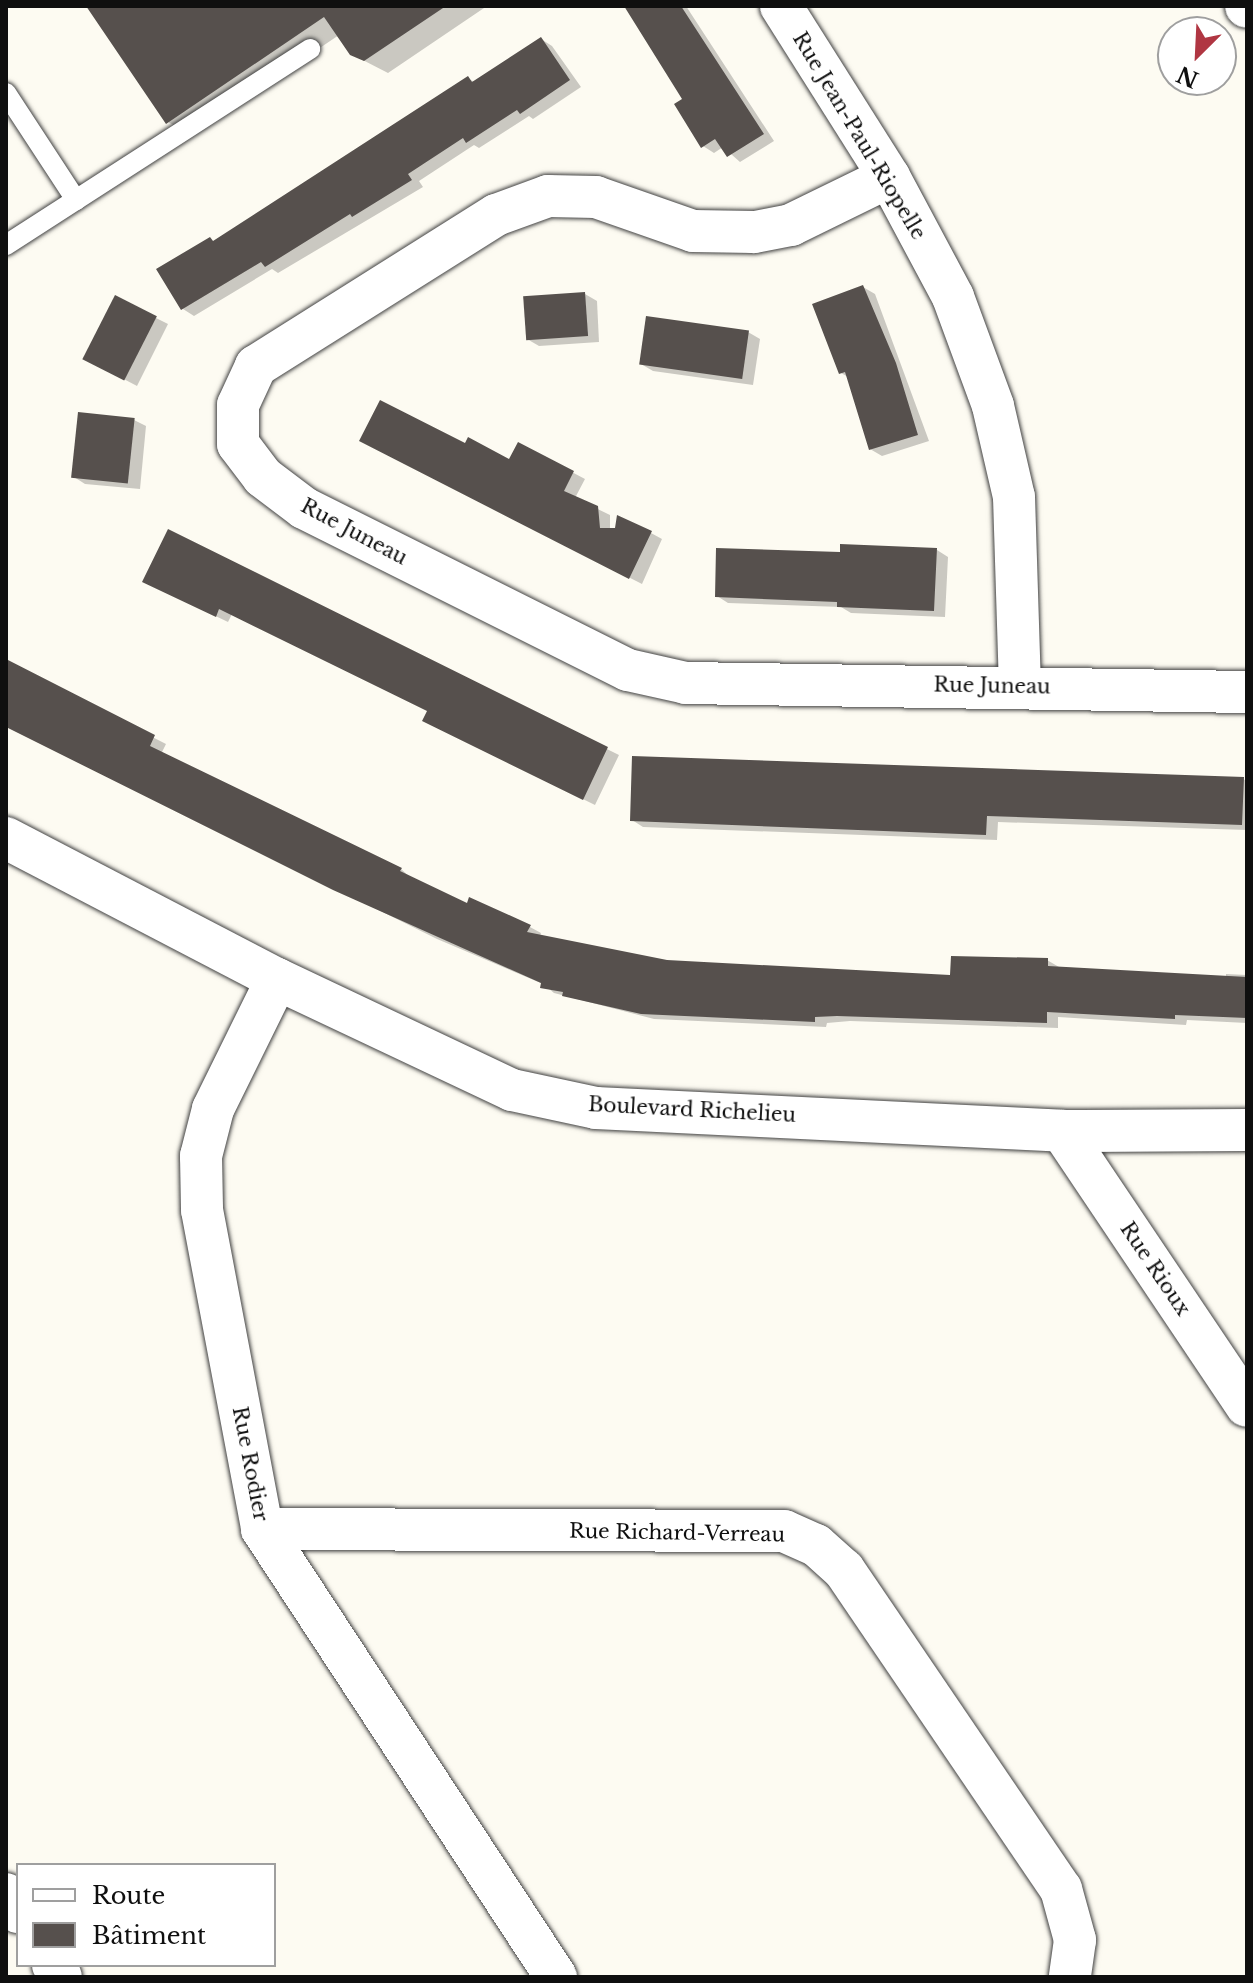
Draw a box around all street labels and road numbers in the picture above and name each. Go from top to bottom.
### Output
street label: Rue Jean-Paul-Riopelle [787,28,931,244]
street label: Rue Juneau [297,494,411,570]
street label: Rue Juneau [933,673,1051,699]
street label: Boulevard Richelieu [588,1093,796,1127]
street label: Rue Rioux [1115,1218,1195,1320]
street label: Rue Rodier [227,1405,273,1523]
street label: Rue Richard-Verreau [569,1519,785,1547]

